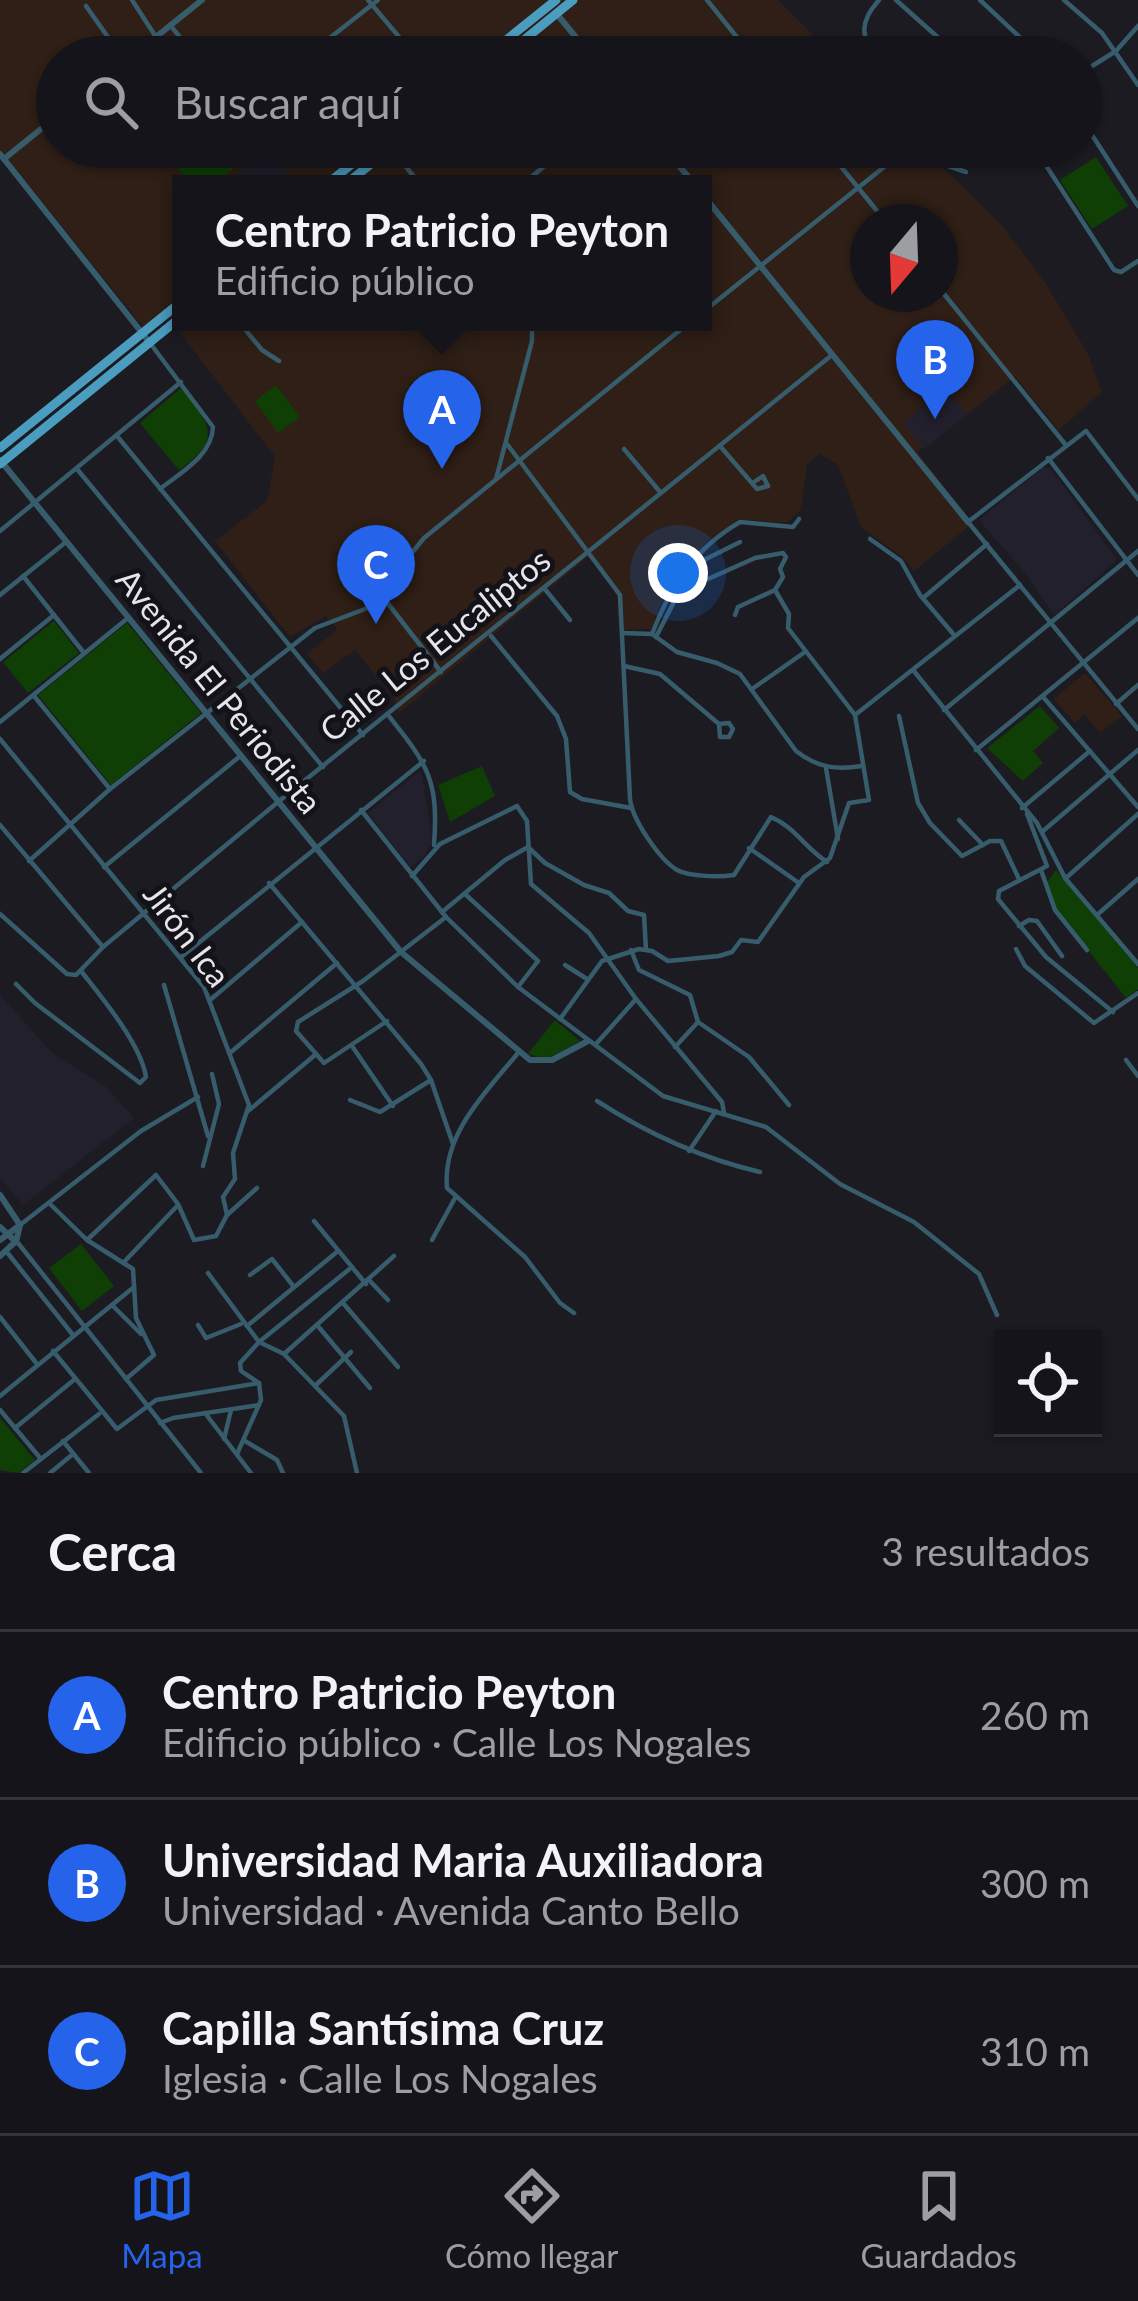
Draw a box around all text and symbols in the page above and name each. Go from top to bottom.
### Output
search box [36,36,1102,168]
icon: search [78,69,144,135]
text: Buscar aquí [174,75,401,129]
popup [172,175,712,331]
text: Centro Patricio Peyton [215,203,669,257]
north arrow [850,204,958,312]
text: Edificio público [215,257,475,303]
pin: B [896,320,974,419]
pin: A [403,370,481,469]
pin: C [337,525,415,624]
street label: Calle Los Eucaliptos [312,540,558,750]
your location [648,543,708,603]
street label: Avenida El Periodista [109,560,331,821]
street label: Jirón Ica [136,875,240,994]
map controls [994,1329,1102,1437]
button: locate [994,1329,1102,1437]
text: Cerca [48,1521,177,1582]
text: 3 resultados [881,1528,1090,1574]
text: Centro Patricio Peyton [162,1665,616,1719]
text: A [73,1692,101,1738]
text: 260 m [980,1692,1090,1738]
text: Edificio público · Calle Los Nogales [162,1719,751,1765]
text: Universidad Maria Auxiliadora [162,1833,764,1887]
text: B [74,1860,100,1906]
text: 300 m [980,1860,1090,1906]
text: Universidad · Avenida Canto Bello [162,1887,740,1933]
text: Capilla Santísima Cruz [162,2001,604,2055]
text: C [74,2028,100,2074]
text: 310 m [980,2028,1090,2074]
text: Iglesia · Calle Los Nogales [162,2055,598,2101]
tab: Mapa [121,2163,203,2275]
tab: Cómo llegar [445,2163,618,2275]
tab: Guardados [860,2163,1017,2275]

